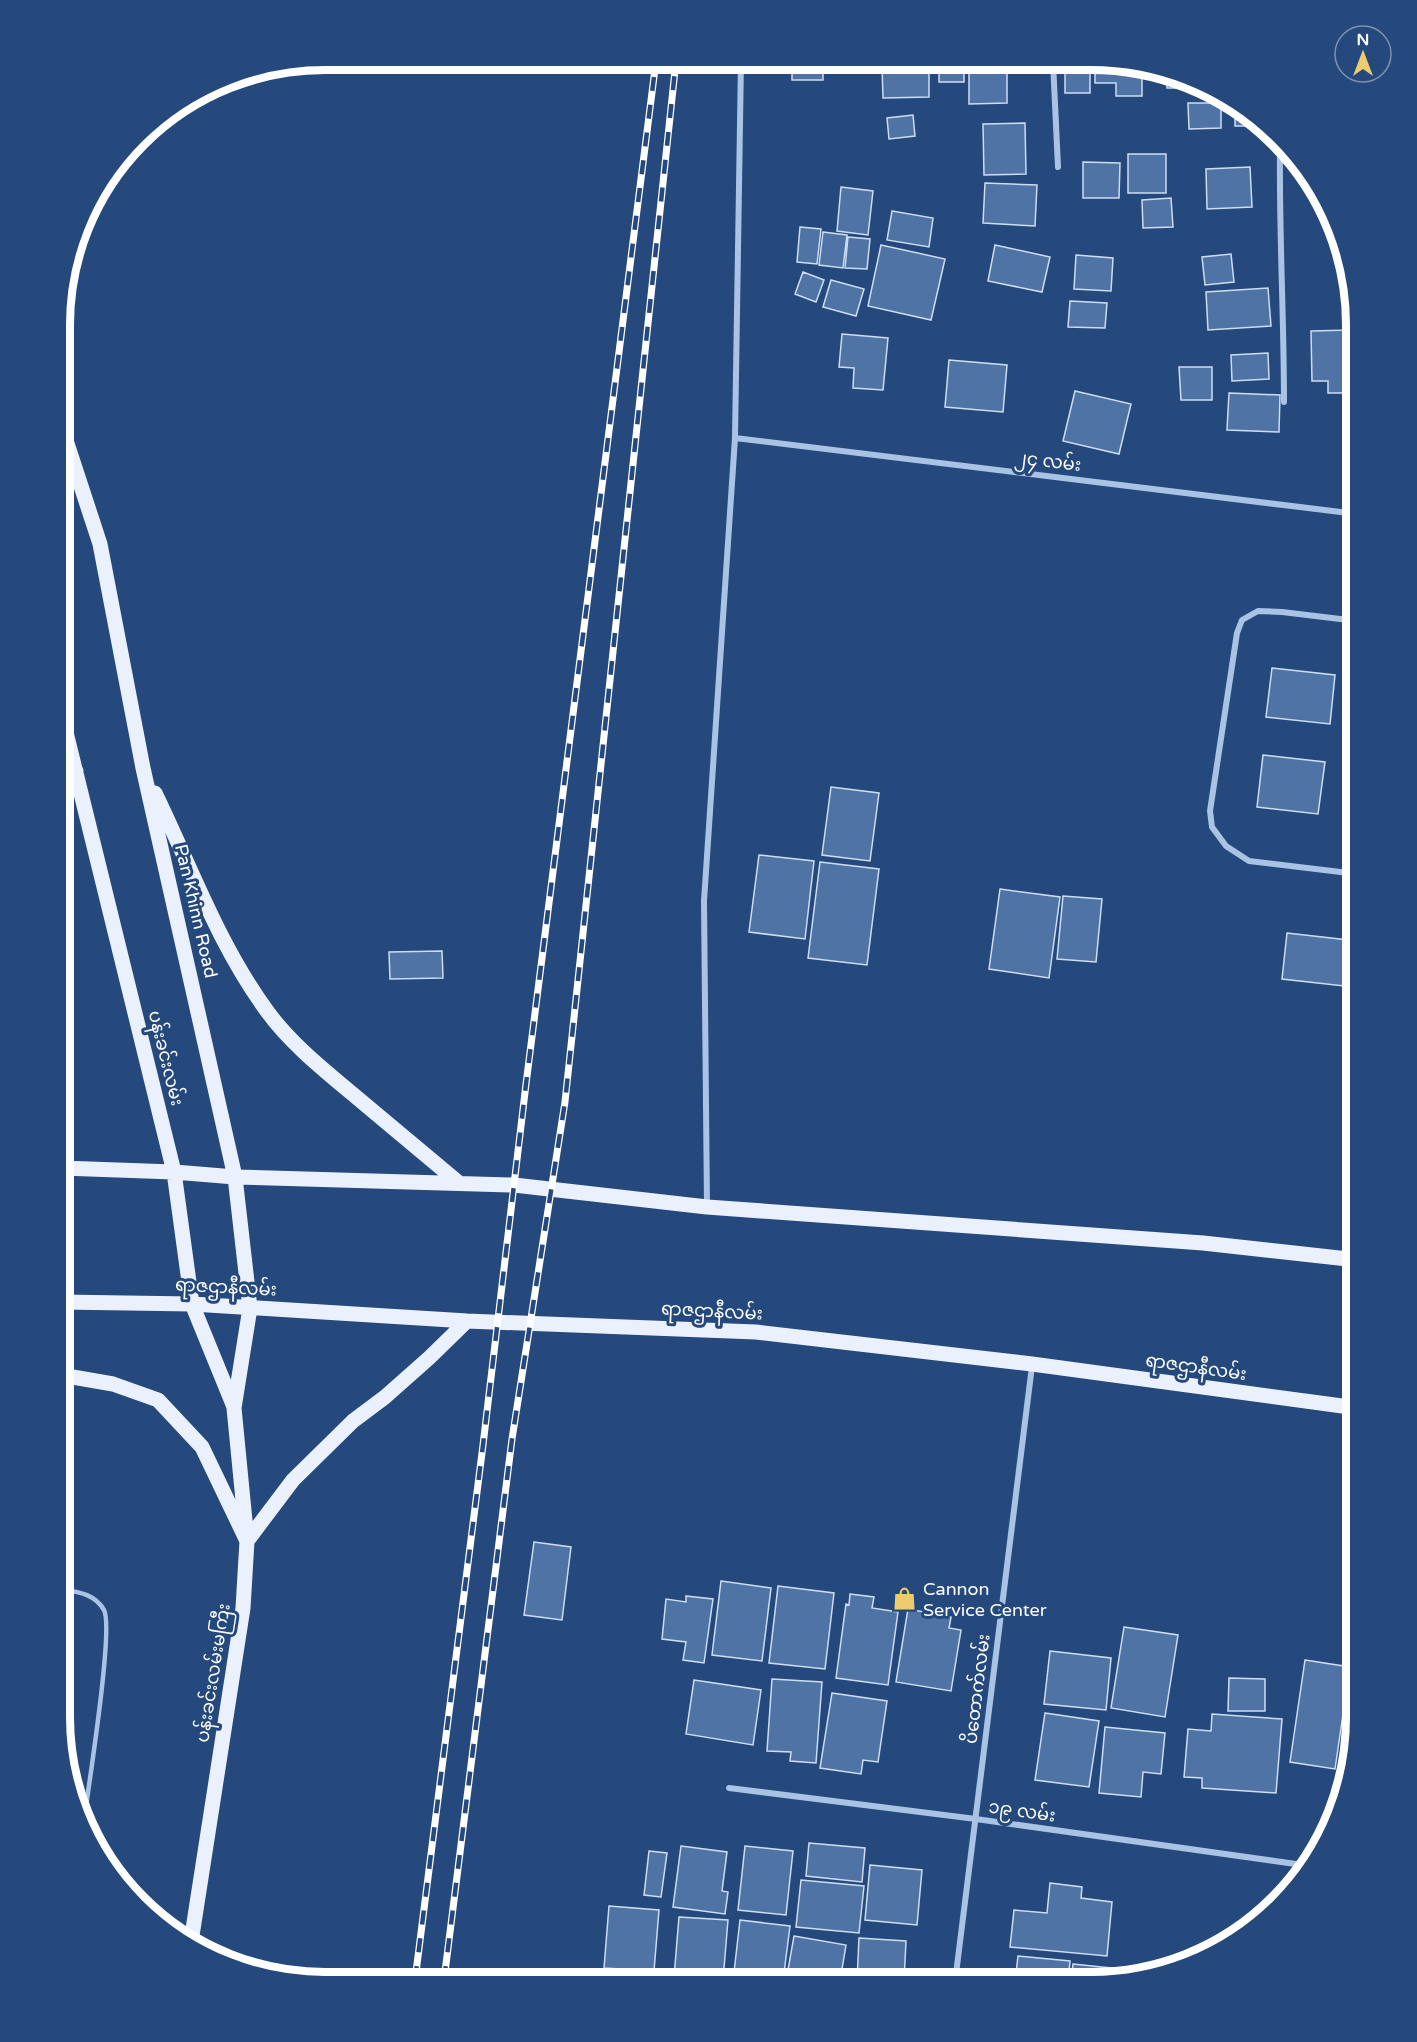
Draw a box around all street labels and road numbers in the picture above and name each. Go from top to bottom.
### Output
street label: ၂၄ လမ်း [1013,444,1083,480]
street label: Pan Khinn Road [170,842,222,980]
street label: ပန်းခင်းလမ်း [140,1008,190,1109]
street label: ရာဇဌာနီလမ်း [174,1270,278,1305]
street label: ရာဇဌာနီလမ်း [660,1294,764,1329]
street label: ရာဇဌာနီလမ်း [1143,1346,1248,1389]
street label: ပန်းခင်းလမ်းမကြီး [188,1602,239,1745]
street label: ပိတောက်လမ်း [956,1632,995,1745]
street label: ၁၉ လမ်း [986,1793,1057,1831]

